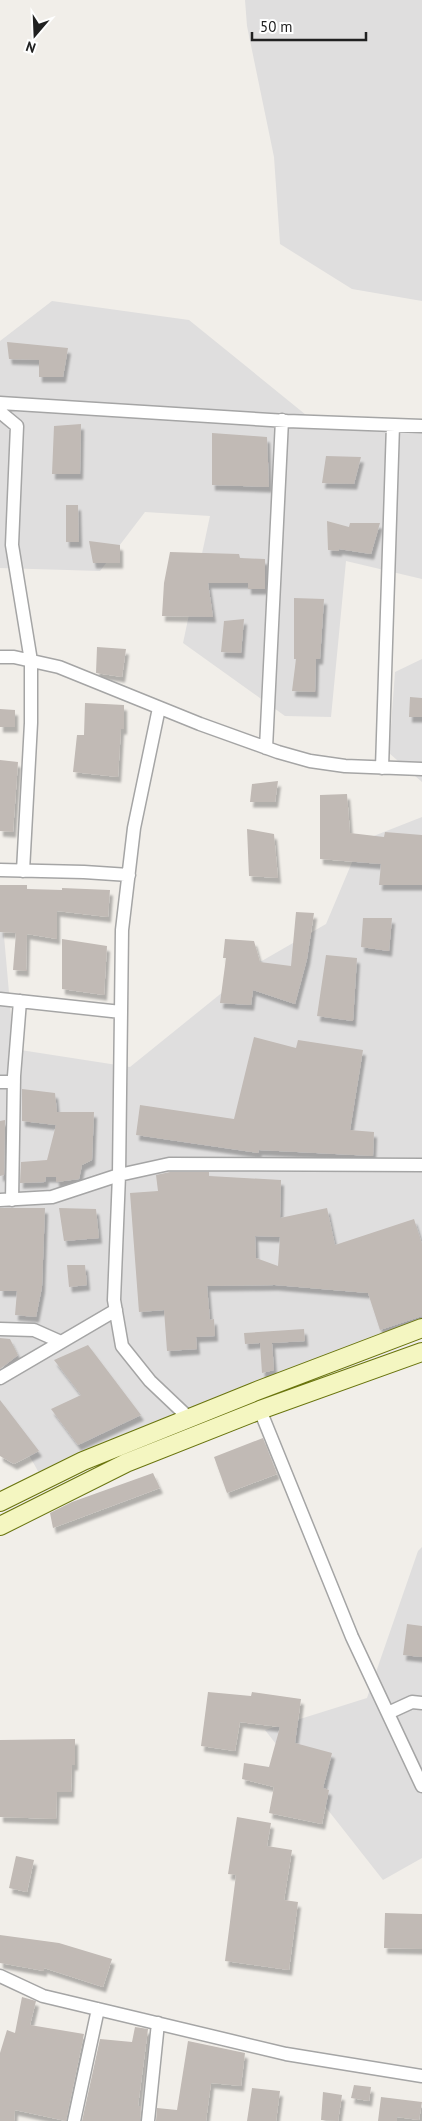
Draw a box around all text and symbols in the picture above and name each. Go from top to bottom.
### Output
north arrow [10,10,60,60]
scale bar [252,10,366,42]
text: 50 m [260,17,293,36]
text: N [23,37,38,57]

